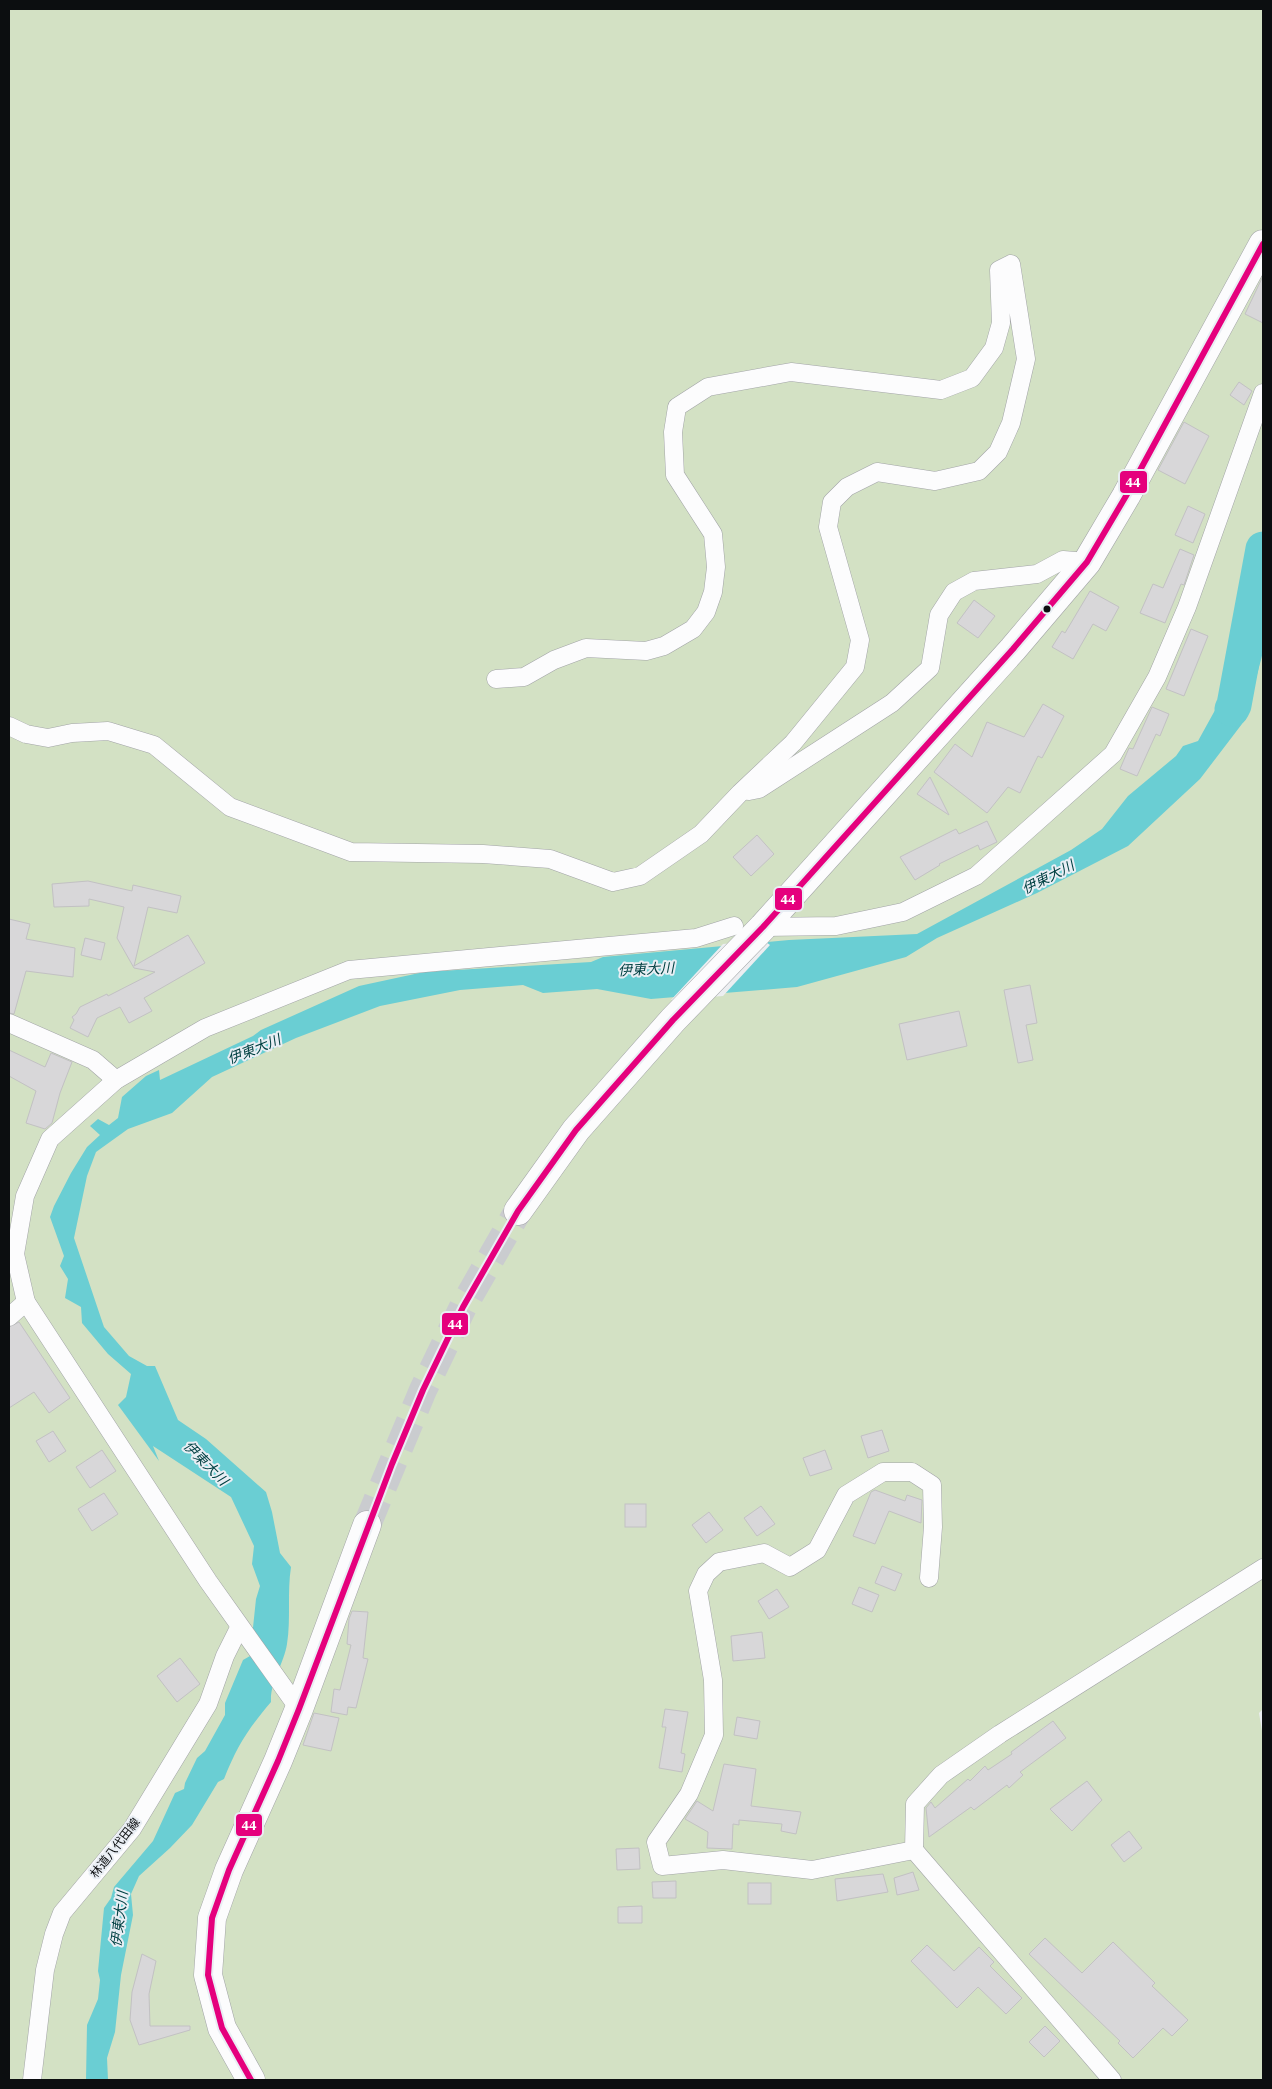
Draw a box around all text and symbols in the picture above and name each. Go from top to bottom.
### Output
line badge: 44 [1119,470,1148,494]
text: 44 [1125,472,1141,492]
unlabelled marker [1042,604,1052,614]
water label: 伊東大川 [1019,854,1079,899]
line badge: 44 [774,887,803,911]
text: 44 [780,889,796,909]
water label: 伊東大川 [618,957,676,980]
water label: 伊東大川 [224,1028,286,1069]
line badge: 44 [441,1312,469,1336]
text: 44 [447,1314,463,1334]
water label: 伊東大川 [179,1436,234,1491]
line badge: 44 [235,1813,263,1837]
street label: 林道八代田線 [87,1815,143,1881]
text: 44 [241,1815,257,1835]
water label: 伊東大川 [106,1888,133,1948]

